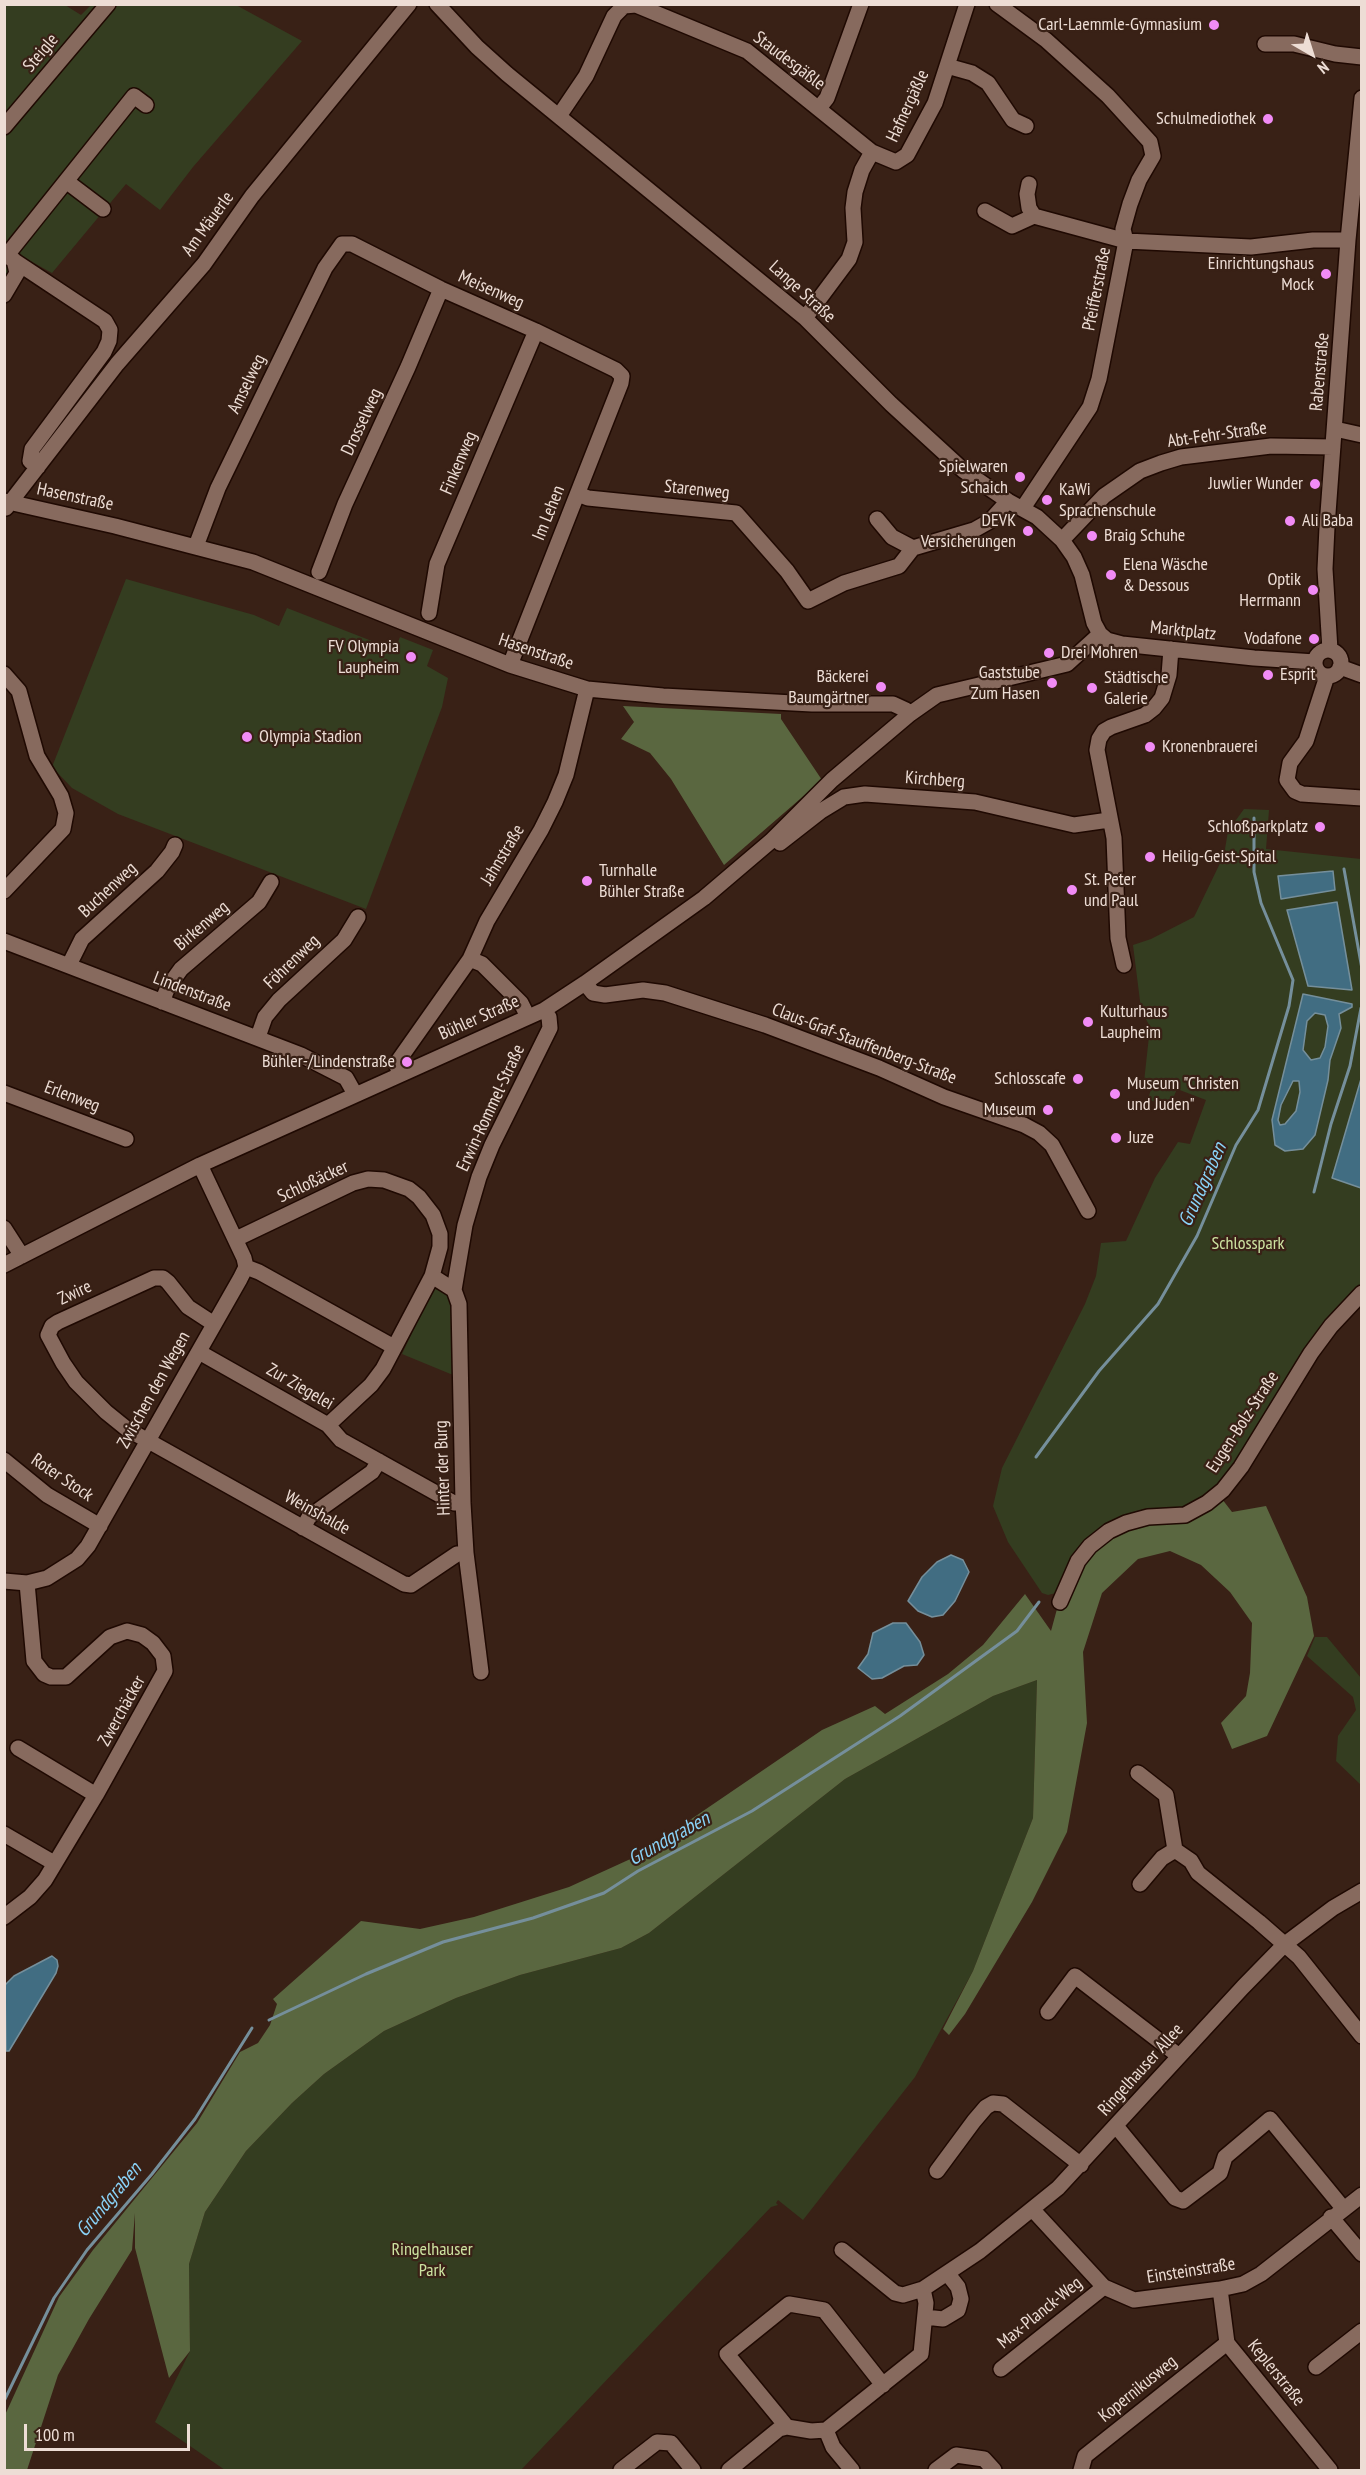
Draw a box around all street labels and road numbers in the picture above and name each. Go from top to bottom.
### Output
street label: Staudesgäßle [749,27,829,95]
street label: Steigle [19,29,63,77]
street label: Hafnergäßle [882,66,934,146]
street label: Am Mäuerle [177,188,239,260]
street label: Pfeifferstraße [1078,245,1116,333]
street label: Lange Straße [764,256,840,328]
street label: Meisenweg [455,266,527,314]
street label: Rabenstraße [1306,332,1334,412]
street label: Amselweg [223,351,271,417]
street label: Drosselweg [337,385,387,459]
street label: Abt-Fehr-Straße [1166,417,1268,453]
street label: Finkenweg [436,428,482,498]
street label: Starenweg [663,476,731,504]
street label: Hasenstraße [35,478,115,516]
street label: Im Lehen [528,482,570,544]
street label: Marktplatz [1149,617,1217,645]
street label: Hasenstraße [496,629,576,675]
street label: Kirchberg [904,767,966,793]
street label: Jahnstraße [477,821,529,889]
street label: Buchenweg [74,858,142,922]
street label: Birkenweg [170,897,234,955]
street label: Föhrenweg [260,930,324,994]
street label: Lindenstraße [150,967,234,1017]
street label: Bühler Straße [436,991,522,1045]
street label: Claus-Graf-Stauffenberg-Straße [769,999,959,1089]
street label: Erwin-Rommel-Straße [452,1041,530,1175]
street label: Erlenweg [41,1077,103,1117]
street label: Schloßäcker [274,1156,352,1208]
street label: Zwire [55,1276,95,1310]
street label: Zwischen den Wegen [113,1328,195,1452]
street label: Zur Ziegelei [263,1359,337,1415]
street label: Eugen-Bolz-Straße [1202,1367,1284,1477]
street label: Hinter der Burg [431,1420,455,1516]
street label: Roter Stock [27,1449,97,1507]
street label: Weinshalde [281,1486,353,1540]
street label: Zwerchäcker [94,1672,150,1750]
street label: Ringelhauser Allee [1094,2019,1188,2121]
street label: Einsteinstraße [1145,2253,1237,2289]
street label: Max-Planck-Weg [993,2272,1087,2354]
street label: Keplerstraße [1243,2335,1309,2411]
street label: Kopernikusweg [1095,2351,1181,2427]

